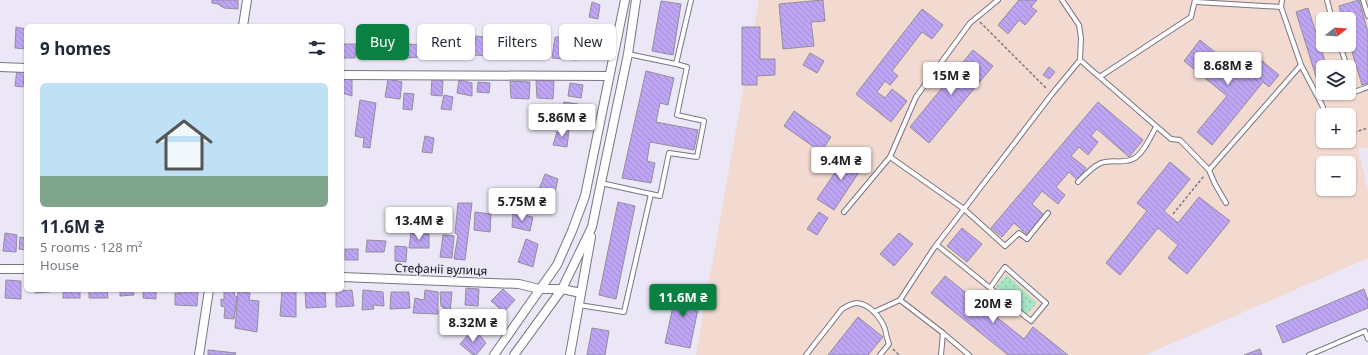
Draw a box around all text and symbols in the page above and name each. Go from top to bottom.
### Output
north arrow [1316,12,1356,52]
map controls [1316,12,1356,196]
chip: Buy [356,24,409,60]
chip: Rent [417,24,475,60]
chip: Filters [483,24,551,60]
chip: New [559,24,616,60]
text: 9 homes [40,37,111,60]
icon: filters [306,37,328,59]
pin: 8.68M ₴ [1191,52,1265,86]
text: 8.68M ₴ [1203,56,1253,74]
button: layers [1316,60,1356,100]
pin: 15M ₴ [923,62,979,96]
text: 15M ₴ [932,66,970,84]
pin: 5.86M ₴ [525,104,599,138]
text: 5.86M ₴ [537,108,587,126]
button: + [1316,108,1356,148]
icon: home [148,109,220,181]
pin: 9.4M ₴ [808,147,874,181]
text: 9.4M ₴ [820,151,862,169]
button: − [1316,156,1356,196]
pin: 5.75M ₴ [485,188,559,222]
text: 5.75M ₴ [497,192,547,210]
pin: 13.4M ₴ [382,207,456,241]
text: 13.4M ₴ [394,211,444,229]
text: 11.6M ₴ [40,215,104,238]
text: 5 rooms · 128 m² [40,238,143,256]
text: House [40,256,79,274]
street label: Стефанії вулиця [394,259,488,279]
pin: 11.6M ₴ [646,284,720,318]
text: 11.6M ₴ [658,288,708,306]
pin: 20M ₴ [965,290,1021,324]
text: 20M ₴ [974,294,1012,312]
pin: 8.32M ₴ [436,309,510,343]
text: 8.32M ₴ [448,313,498,331]

